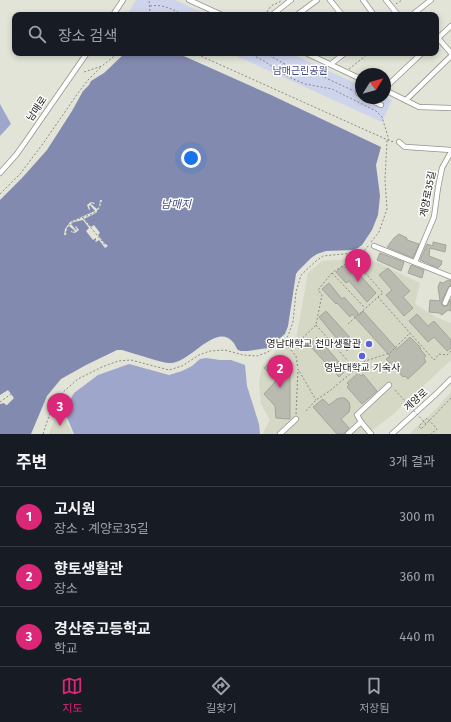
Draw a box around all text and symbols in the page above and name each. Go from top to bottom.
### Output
search box [12,12,439,56]
icon: search [26,23,48,45]
text: 장소 검색 [58,27,117,45]
park label: 남매근린공원 [272,65,328,77]
north arrow [355,68,391,104]
street label: 남매로 [24,94,50,124]
your location [181,148,201,168]
street label: 계양로35길 [418,170,438,218]
water label: 남매지 [161,198,192,211]
pin: 1 [345,249,371,282]
place label: 영남대학교 천마생활관 [266,338,362,350]
marker: 영남대학교 천마생활관 [364,339,374,349]
marker: 영남대학교 기숙사 [357,351,367,361]
pin: 2 [267,355,293,388]
place label: 영남대학교 기숙사 [324,362,401,374]
street label: 계양로 [402,386,430,414]
pin: 3 [47,393,73,426]
text: 주변 [16,452,47,473]
text: 3개 결과 [389,454,435,469]
text: 고시원 [54,500,95,518]
text: 1 [26,509,32,524]
text: 300 m [399,509,435,524]
text: 장소 · 계양로35길 [54,521,149,536]
text: 향토생활관 [54,560,123,578]
text: 2 [26,569,32,584]
text: 360 m [400,569,435,584]
text: 장소 [54,581,78,596]
text: 경산중고등학교 [54,620,151,638]
text: 3 [26,629,32,644]
text: 440 m [399,629,435,644]
text: 학교 [54,641,78,656]
tab: 지도 [61,675,83,715]
tab: 길찾기 [206,675,237,715]
tab: 저장됨 [359,675,390,715]

